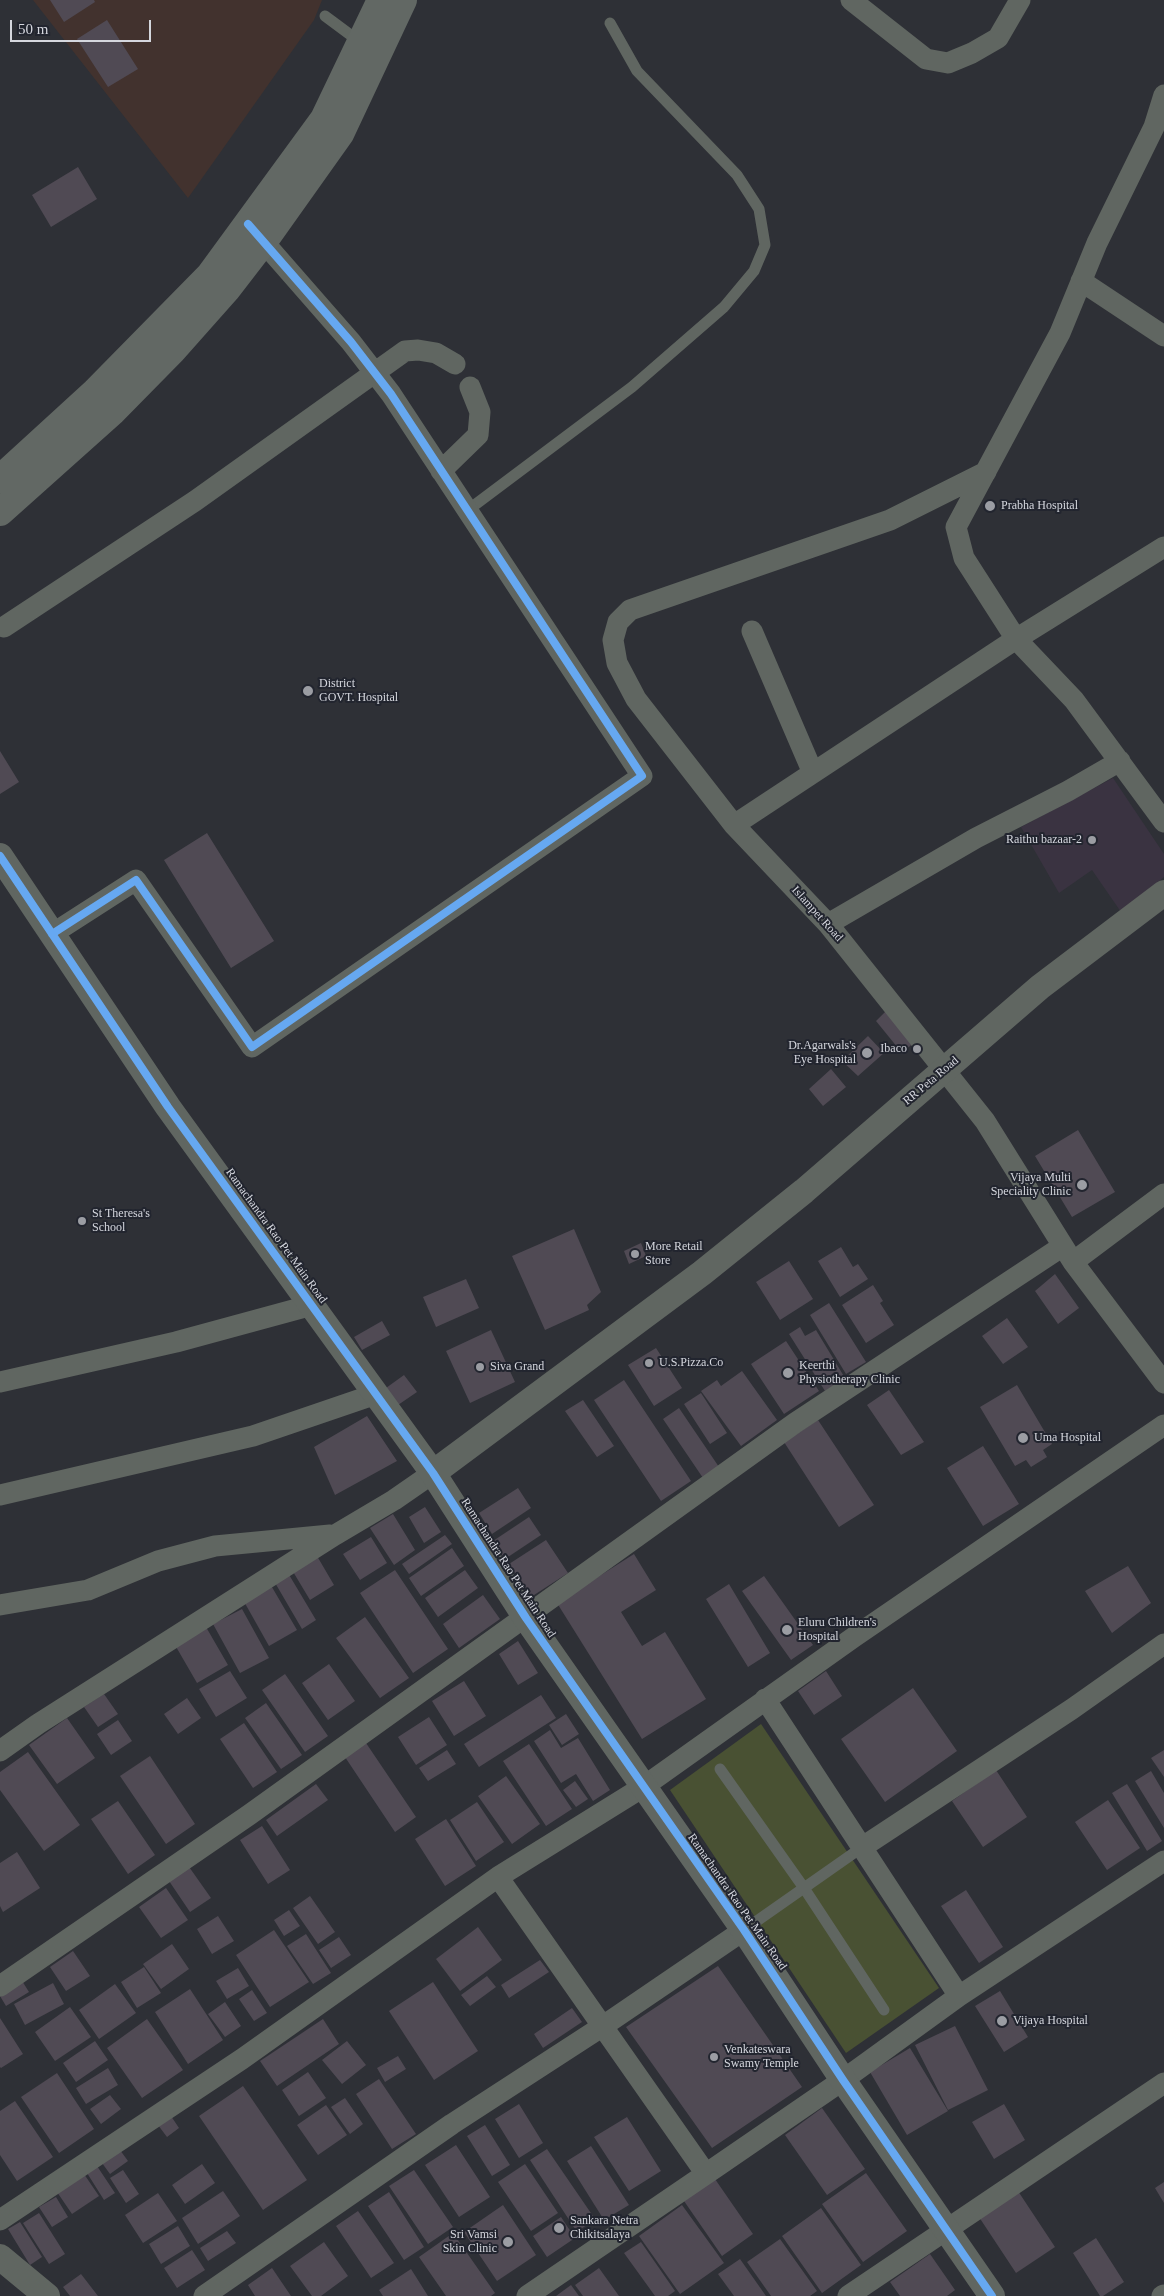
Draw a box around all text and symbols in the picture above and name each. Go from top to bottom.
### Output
scale bar [12,10,154,42]
text: 50 m [18,21,48,37]
marker: Prabha Hospital [983,499,997,513]
place label: Prabha Hospital [1001,499,1078,513]
place label: District GOVT. Hospital [319,677,398,705]
marker: District GOVT. Hospital [301,684,315,698]
place label: Raithu bazaar-2 [1006,833,1082,847]
marker: Raithu bazaar-2 [1086,834,1098,846]
street label: Islampet Road [788,883,846,945]
place label: Dr.Agarwals's Eye Hospital [788,1039,856,1067]
place label: Ibaco [880,1042,907,1056]
marker: Ibaco [911,1043,923,1055]
marker: Dr.Agarwals's Eye Hospital [860,1046,874,1060]
street label: RR Peta Road [900,1054,962,1108]
street label: Ramachandra Rao Pet Main Road [222,1166,330,1306]
place label: Vijaya Multi Speciality Clinic [991,1171,1071,1199]
marker: Vijaya Multi Speciality Clinic [1075,1178,1089,1192]
place label: St Theresa's School [92,1207,150,1235]
marker: St Theresa's School [76,1215,88,1227]
place label: More Retail Store [645,1240,703,1268]
marker: More Retail Store [629,1248,641,1260]
place label: U.S.Pizza.Co [659,1356,723,1370]
marker: U.S.Pizza.Co [643,1357,655,1369]
place label: Keerthi Physiotherapy Clinic [799,1359,900,1387]
place label: Siva Grand [490,1360,544,1374]
marker: Siva Grand [474,1361,486,1373]
marker: Keerthi Physiotherapy Clinic [781,1366,795,1380]
marker: Uma Hospital [1016,1431,1030,1445]
place label: Uma Hospital [1034,1431,1101,1445]
street label: Ramachandra Rao Pet Main Road [457,1496,559,1640]
place label: Eluru Children's Hospital [798,1616,876,1644]
marker: Eluru Children's Hospital [780,1623,794,1637]
street label: Ramachandra Rao Pet Main Road [684,1831,790,1973]
marker: Vijaya Hospital [995,2014,1009,2028]
place label: Vijaya Hospital [1013,2014,1088,2028]
place label: Venkateswara Swamy Temple [724,2043,799,2071]
marker: Venkateswara Swamy Temple [708,2051,720,2063]
place label: Sankara Netra Chikitsalaya [570,2214,638,2242]
marker: Sankara Netra Chikitsalaya [552,2221,566,2235]
place label: Sri Vamsi Skin Clinic [443,2228,497,2256]
marker: Sri Vamsi Skin Clinic [501,2235,515,2249]

